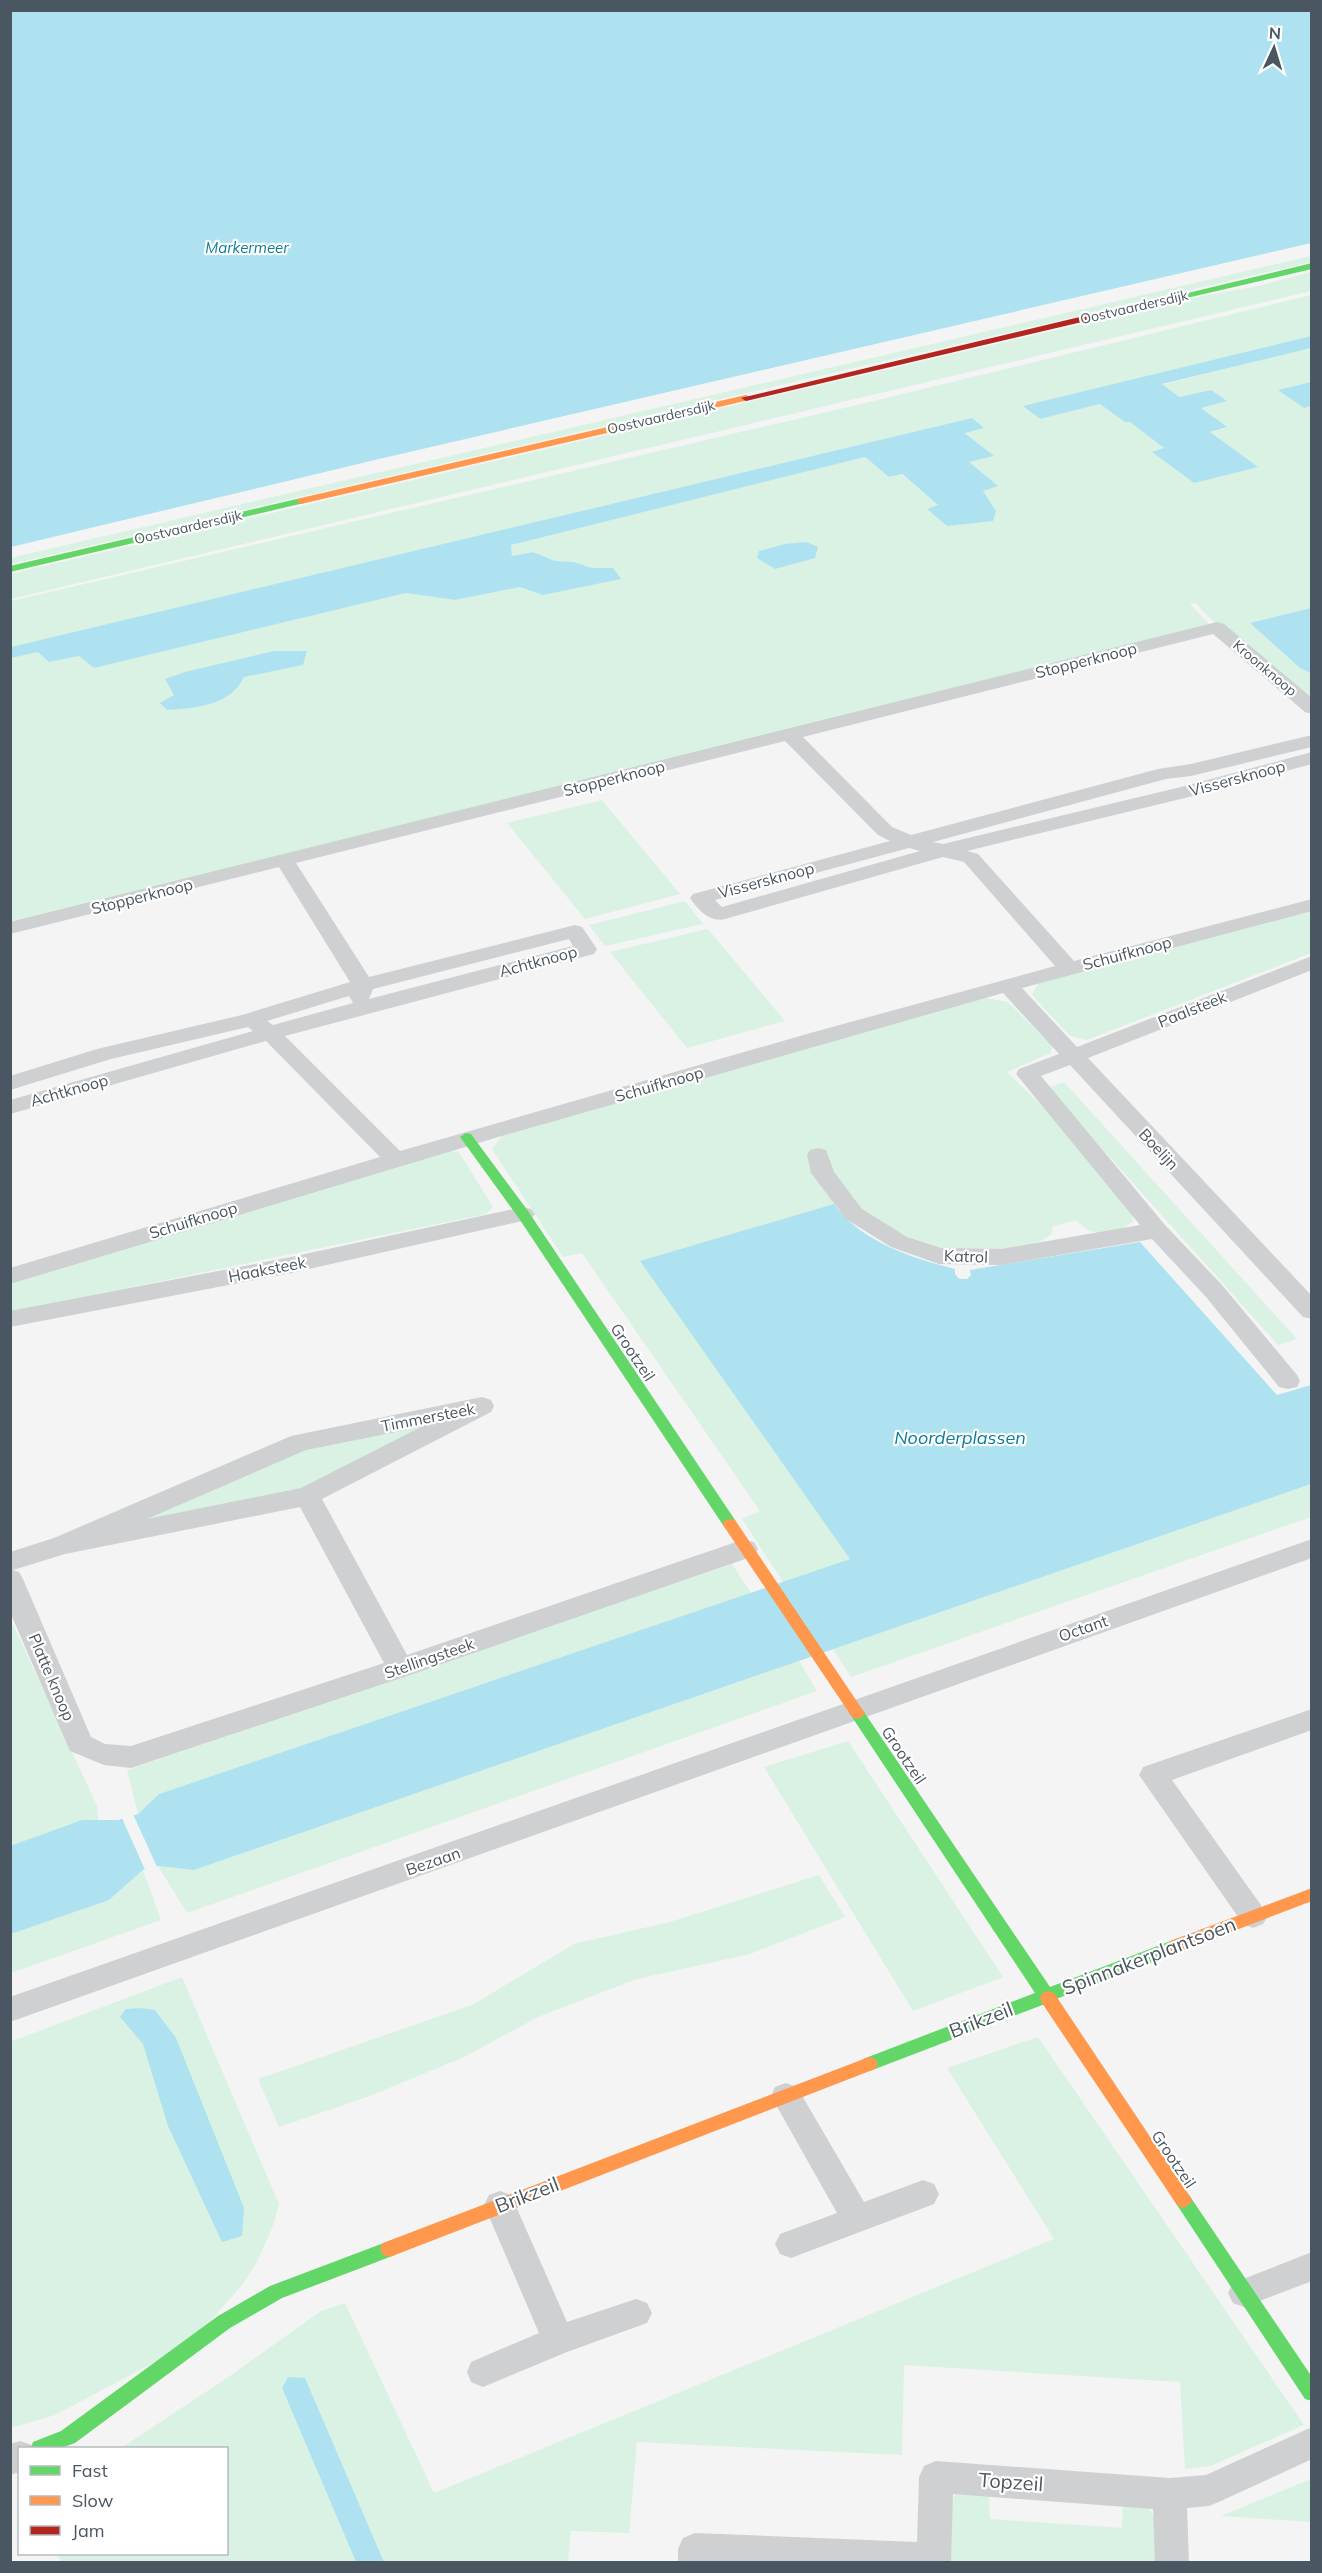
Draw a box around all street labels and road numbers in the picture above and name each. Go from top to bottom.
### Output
street label: Oostvaardersdijk [1078,286,1190,328]
street label: Oostvaardersdijk [605,396,717,438]
street label: Oostvaardersdijk [132,506,244,548]
street label: Kroonknoop [1229,636,1301,700]
street label: Stopperknoop [1033,638,1139,682]
street label: Stopperknoop [561,756,667,800]
street label: Vissersknoop [1187,756,1287,800]
street label: Vissersknoop [716,858,816,902]
street label: Stopperknoop [89,874,195,918]
street label: Schuifknoop [1080,932,1174,974]
street label: Achtknoop [497,941,579,981]
street label: Paalsteek [1155,986,1230,1032]
street label: Schuifknoop [612,1062,706,1106]
street label: Achtknoop [28,1069,110,1111]
street label: Boelijn [1135,1124,1183,1174]
street label: Schuifknoop [146,1197,240,1243]
street label: Katrol [944,1245,988,1267]
street label: Haaksteek [227,1252,308,1286]
street label: Grootzeil [606,1319,660,1385]
street label: Timmersteek [379,1398,477,1436]
street label: Octant [1056,1610,1110,1646]
street label: Platte knoop [25,1630,79,1724]
street label: Stellingsteek [381,1633,477,1683]
street label: Grootzeil [877,1722,931,1788]
street label: Bezaan [403,1842,463,1880]
street label: Spinnakerplantsoen [1058,1911,1239,2000]
street label: Brikzeil [945,1996,1016,2043]
street label: Grootzeil [1147,2126,1201,2192]
street label: Brikzeil [491,2171,562,2218]
street label: Topzeil [978,2467,1044,2496]

